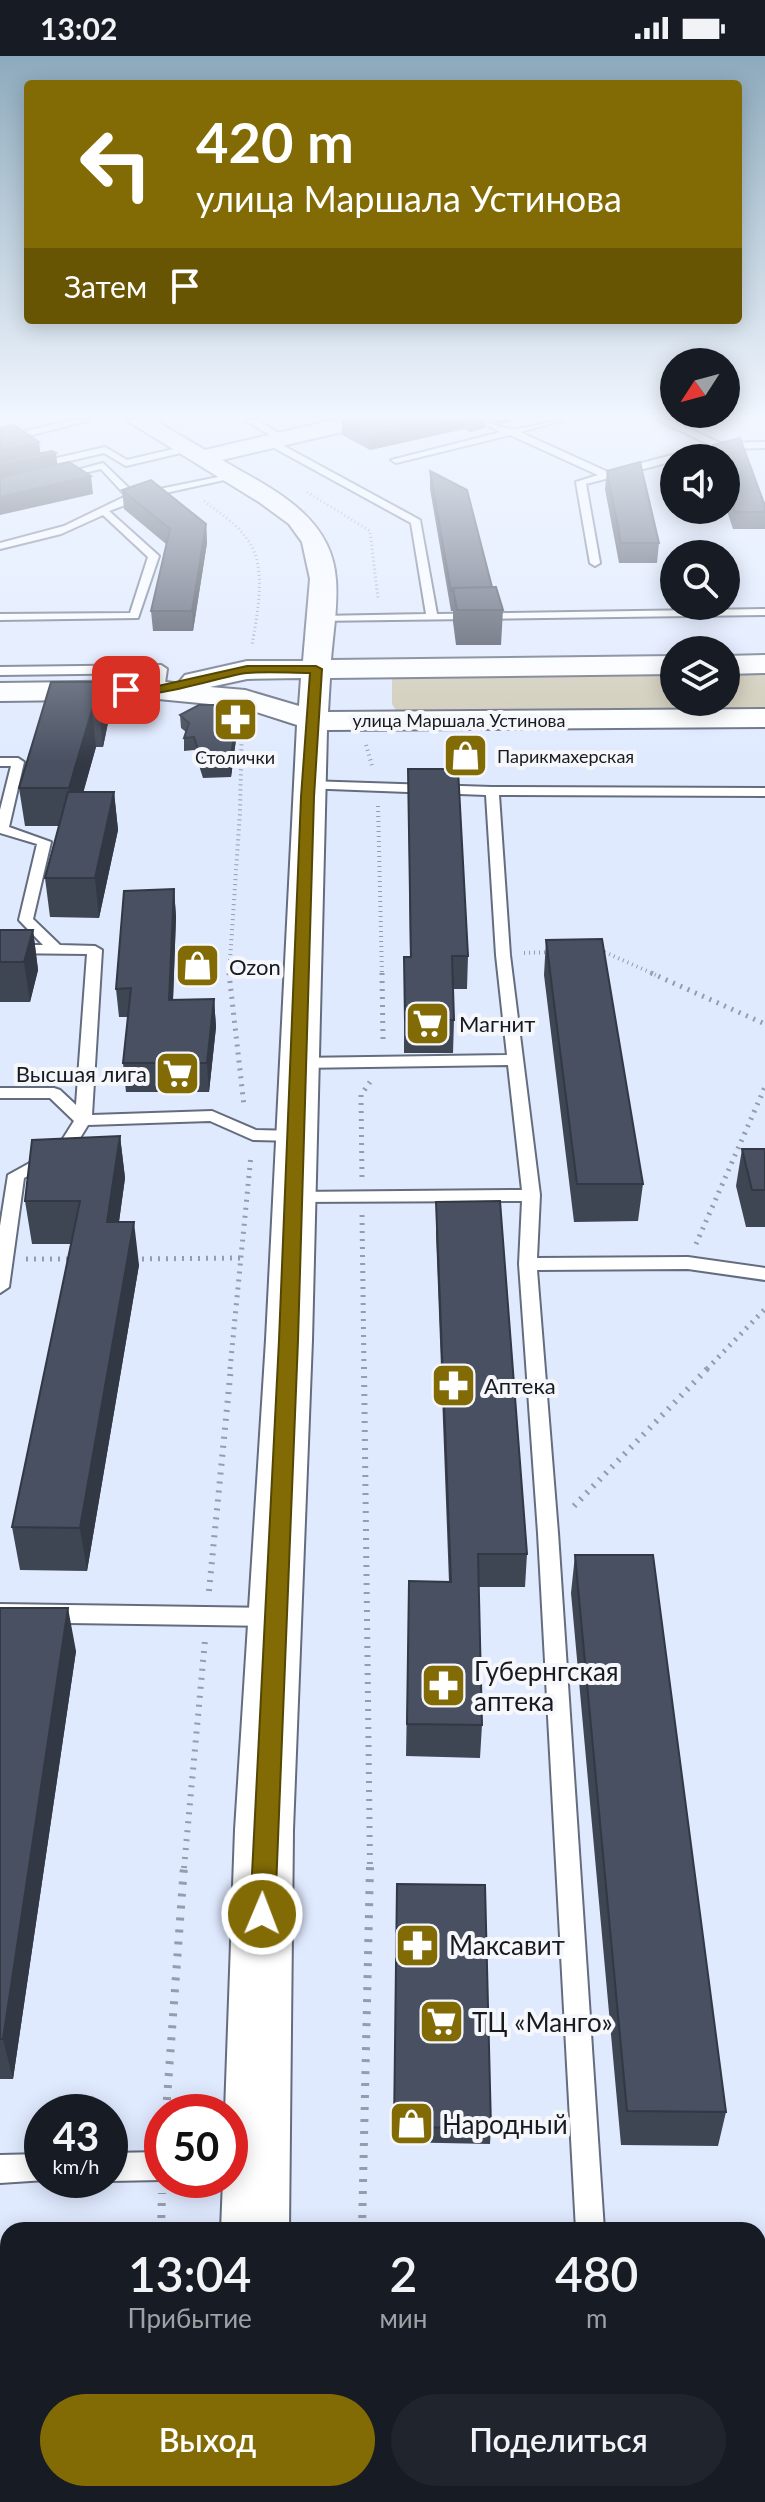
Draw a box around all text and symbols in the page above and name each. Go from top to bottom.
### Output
text: 13:02 [40,10,117,46]
text: 420 m [196,108,354,175]
icon: left [64,112,168,216]
text: улица Маршала Устинова [196,176,622,220]
icon: arrive [163,264,207,308]
text: Затем [64,268,147,304]
north arrow [660,348,740,428]
map controls [660,348,740,716]
button: sound [660,444,740,524]
button: search [660,540,740,620]
button: layers [660,636,740,716]
pin [92,656,160,724]
icon: arrive [104,668,148,712]
pharmacy icon: Столички [211,695,259,743]
street label: улица Маршала Устинова [353,709,566,731]
shop icon: Парикмахерская [442,732,490,780]
place label: Парикмахерская [497,745,634,767]
place label: Столички [195,746,275,768]
shop icon: Ozon [174,942,222,990]
place label: Ozon [229,953,281,980]
supermarket icon: Магнит [404,999,452,1047]
place label: Магнит [459,1010,535,1037]
supermarket icon: Высшая лига [154,1049,202,1097]
place label: Высшая лига [16,1060,147,1087]
pharmacy icon: Аптека [429,1361,477,1409]
place label: Аптека [484,1372,556,1399]
place label: Губернгская аптека [474,1655,619,1717]
pharmacy icon: Губернгская аптека [419,1662,467,1710]
position arrow [220,1872,304,1956]
pharmacy icon: Максавит [394,1921,442,1969]
place label: Максавит [449,1929,565,1961]
supermarket icon: ТЦ «Манго» [417,1998,465,2046]
place label: ТЦ «Манго» [472,2006,613,2038]
speed limit sign: 50 [144,2094,248,2198]
shop icon: Народный [387,2100,435,2148]
place label: Народный [442,2108,568,2140]
text: 43 [53,2112,99,2160]
text: km/h [53,2154,99,2178]
text: 13:04 [128,2245,251,2302]
text: 2 [389,2245,417,2302]
text: 480 [555,2245,638,2302]
text: Прибытие [128,2302,252,2334]
text: мин [379,2302,427,2334]
text: m [586,2302,607,2334]
button: Выход [40,2394,375,2486]
button: Поделиться [391,2394,726,2486]

